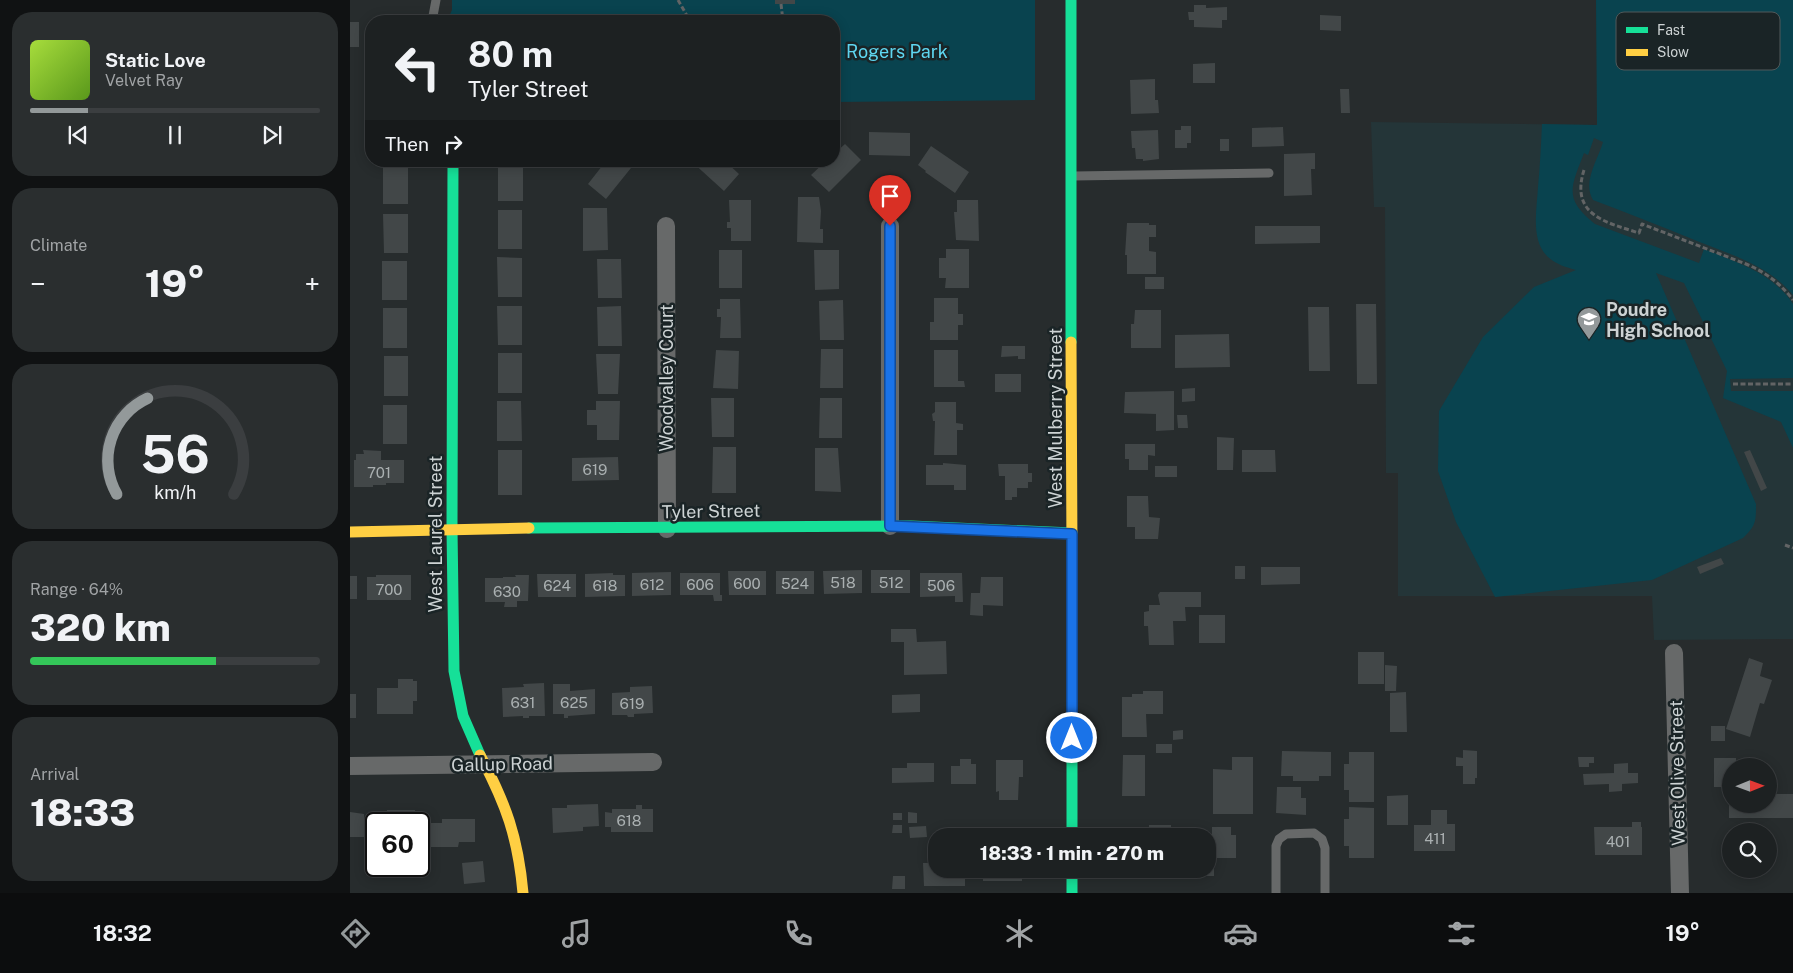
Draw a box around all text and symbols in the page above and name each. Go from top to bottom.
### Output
legend [1616,12,1780,70]
text: Fast [1657,22,1685,38]
text: 80 m [468,34,553,75]
icon: left [385,35,450,100]
park label: Rogers Park [846,41,948,62]
text: Slow [1657,44,1689,60]
text: Static Love [105,49,206,71]
text: Velvet Ray [105,71,183,90]
text: Tyler Street [468,76,589,102]
icon: previous [64,121,92,149]
icon: pause [161,121,189,149]
icon: next [258,121,286,149]
icon: right [439,130,467,158]
text: Then [385,133,429,155]
pin [869,175,911,226]
icon: arrive [876,182,904,210]
text: Climate [30,236,87,255]
text: 19° [145,261,205,306]
text: − [30,267,46,300]
text: + [304,267,320,300]
place label: Poudre High School [1606,299,1710,341]
street label: Woodvalley Court [656,304,677,452]
school or university icon: Poudre High School [1576,306,1602,340]
street label: West Mulberry Street [1045,328,1066,508]
text: 56 [140,424,210,485]
street label: West Laurel Street [425,456,446,612]
house number: 619 [583,461,607,478]
house number: 701 [367,464,391,481]
text: km/h [154,482,196,503]
street label: Tyler Street [661,500,761,522]
house number: 518 [830,574,856,591]
house number: 512 [879,574,903,591]
house number: 600 [733,575,761,592]
house number: 524 [781,575,809,592]
house number: 612 [640,576,664,593]
house number: 606 [686,576,714,593]
house number: 624 [543,577,571,594]
house number: 618 [592,577,618,594]
house number: 506 [927,577,955,594]
text: Range · 64% [30,580,123,599]
house number: 700 [376,581,402,598]
house number: 630 [493,583,521,600]
text: 320 km [30,605,171,650]
house number: 631 [511,694,535,711]
house number: 625 [560,694,588,711]
house number: 619 [620,695,644,712]
street label: West Olive Street [1665,700,1689,846]
position arrow [1045,711,1097,763]
street label: Gallup Road [451,753,553,775]
north arrow [1722,758,1778,812]
map controls [1722,758,1777,878]
text: Arrival [30,765,79,784]
text: 18:33 [30,790,135,835]
speed limit sign: 60 [365,812,430,877]
house number: 618 [616,812,642,829]
button: search [1722,823,1777,878]
house number: 411 [1424,830,1446,847]
house number: 401 [1606,833,1630,850]
text: 18:33 · 1 min · 270 m [980,842,1164,864]
icon: directions [338,916,373,951]
icon: music [559,916,594,951]
icon: phone [781,916,816,951]
icon: climate [1002,916,1037,951]
icon: car [1223,916,1258,951]
icon: filters [1444,916,1479,951]
text: 18:32 [93,920,152,946]
text: 19° [1665,920,1700,946]

